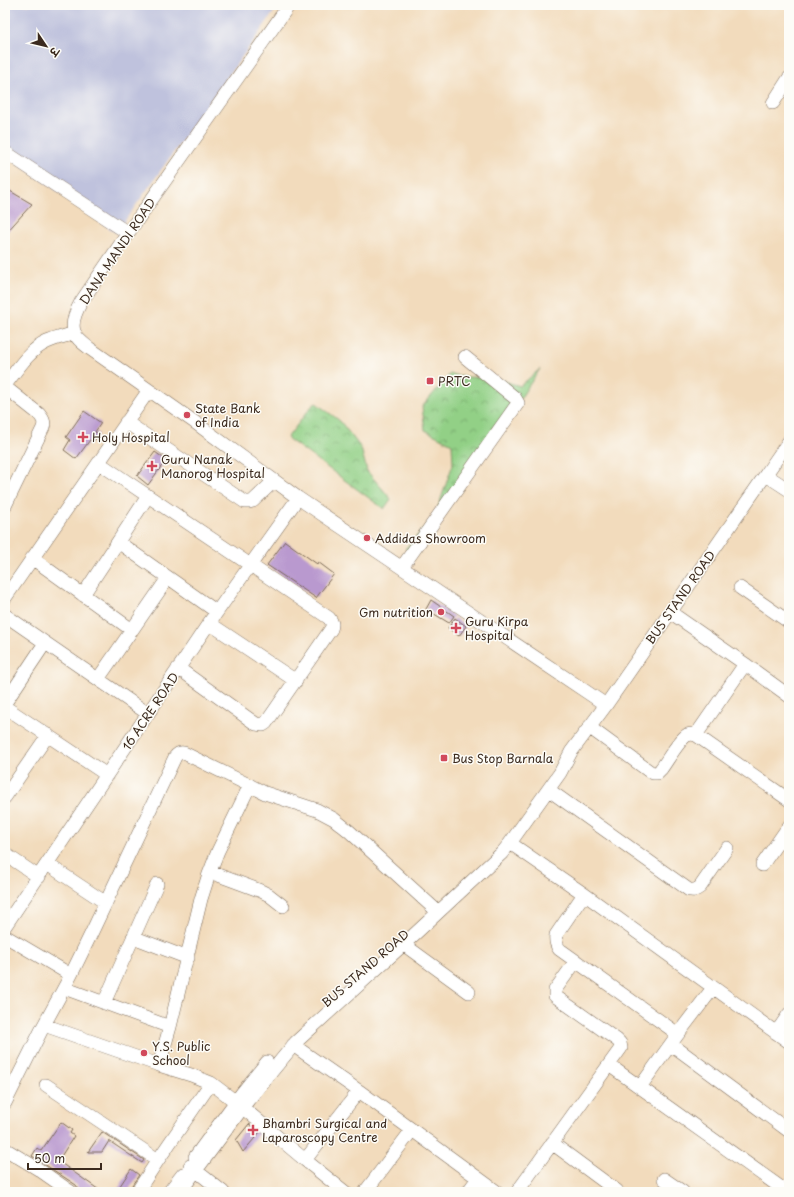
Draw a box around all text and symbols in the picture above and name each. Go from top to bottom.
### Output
north arrow [26,26,66,66]
text: उ [45,43,64,61]
street label: DANA MANDI ROAD [75,194,159,308]
place label: PRTC [438,372,470,390]
marker: PRTC [425,376,435,386]
place label: State Bank of India [195,399,260,431]
marker: State Bank of India [182,410,192,420]
place label: Holy Hospital [92,428,170,446]
marker: Holy Hospital [77,431,89,443]
place label: Guru Nanak Manorog Hospital [161,450,265,482]
marker: Guru Nanak Manorog Hospital [146,460,158,472]
place label: Addidas Showroom [375,529,486,547]
marker: Addidas Showroom [362,533,372,543]
street label: BUS STAND ROAD [641,546,719,648]
place label: Gm nutrition [359,603,433,621]
marker: Gm nutrition [436,607,446,617]
place label: Guru Kirpa Hospital [465,612,529,644]
marker: Guru Kirpa Hospital [450,622,462,634]
street label: 16 ACRE ROAD [117,669,183,753]
place label: Bus Stop Barnala [452,749,554,767]
marker: Bus Stop Barnala [439,753,449,763]
street label: BUS STAND ROAD [317,925,413,1011]
place label: Y.S. Public School [152,1037,210,1069]
marker: Y.S. Public School [139,1048,149,1058]
place label: Bhambri Surgical and Laparoscopy Centre [262,1114,387,1146]
marker: Bhambri Surgical and Laparoscopy Centre [247,1124,259,1136]
scale bar [28,1145,101,1171]
text: 50 m [34,1149,65,1167]

